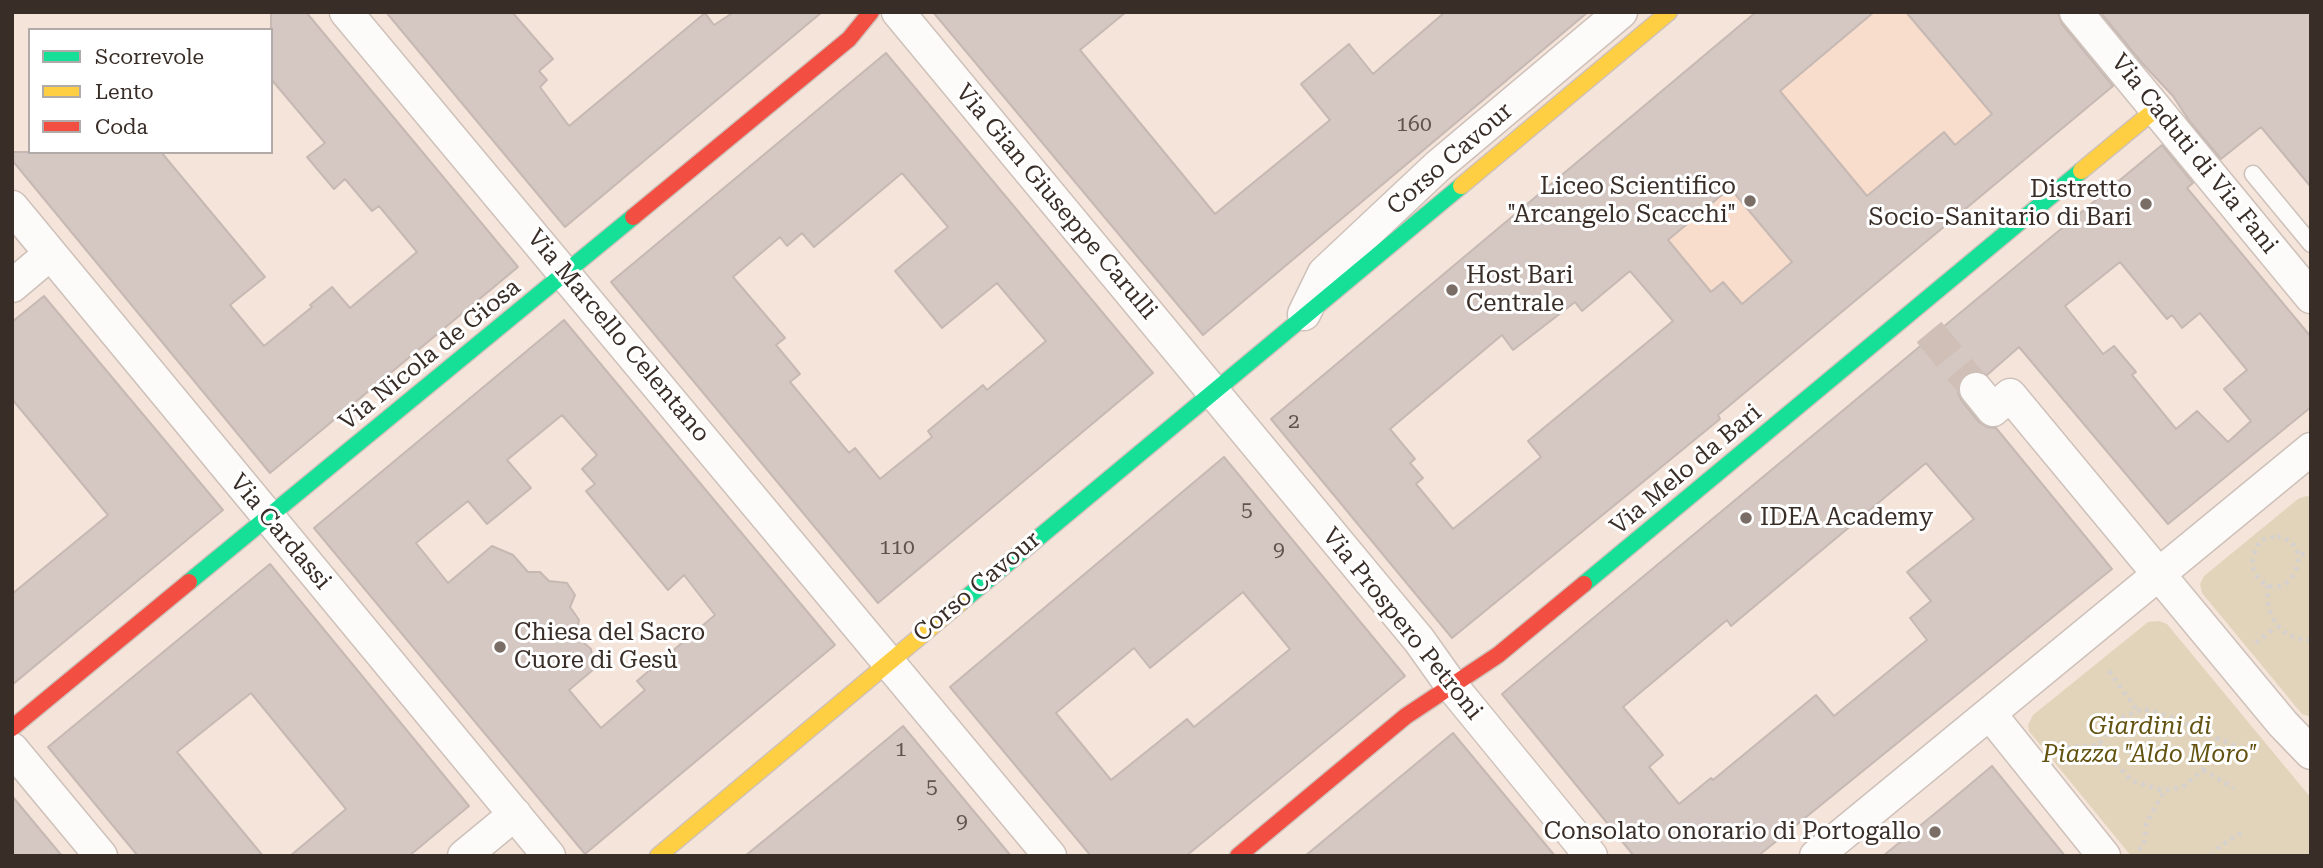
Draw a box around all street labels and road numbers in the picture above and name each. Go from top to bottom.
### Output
street label: Via Caduti di Via Fani [2105,48,2283,260]
street label: Via Gian Giuseppe Carulli [949,79,1163,325]
street label: Corso Cavour [1381,97,1519,221]
street label: Via Marcello Celentano [520,224,716,448]
street label: Via Nicola de Giosa [334,273,526,437]
street label: Via Melo da Bari [1605,398,1767,542]
street label: Via Cardassi [223,468,337,596]
street label: Via Prospero Petroni [1316,522,1488,726]
street label: Corso Cavour [908,526,1046,648]

